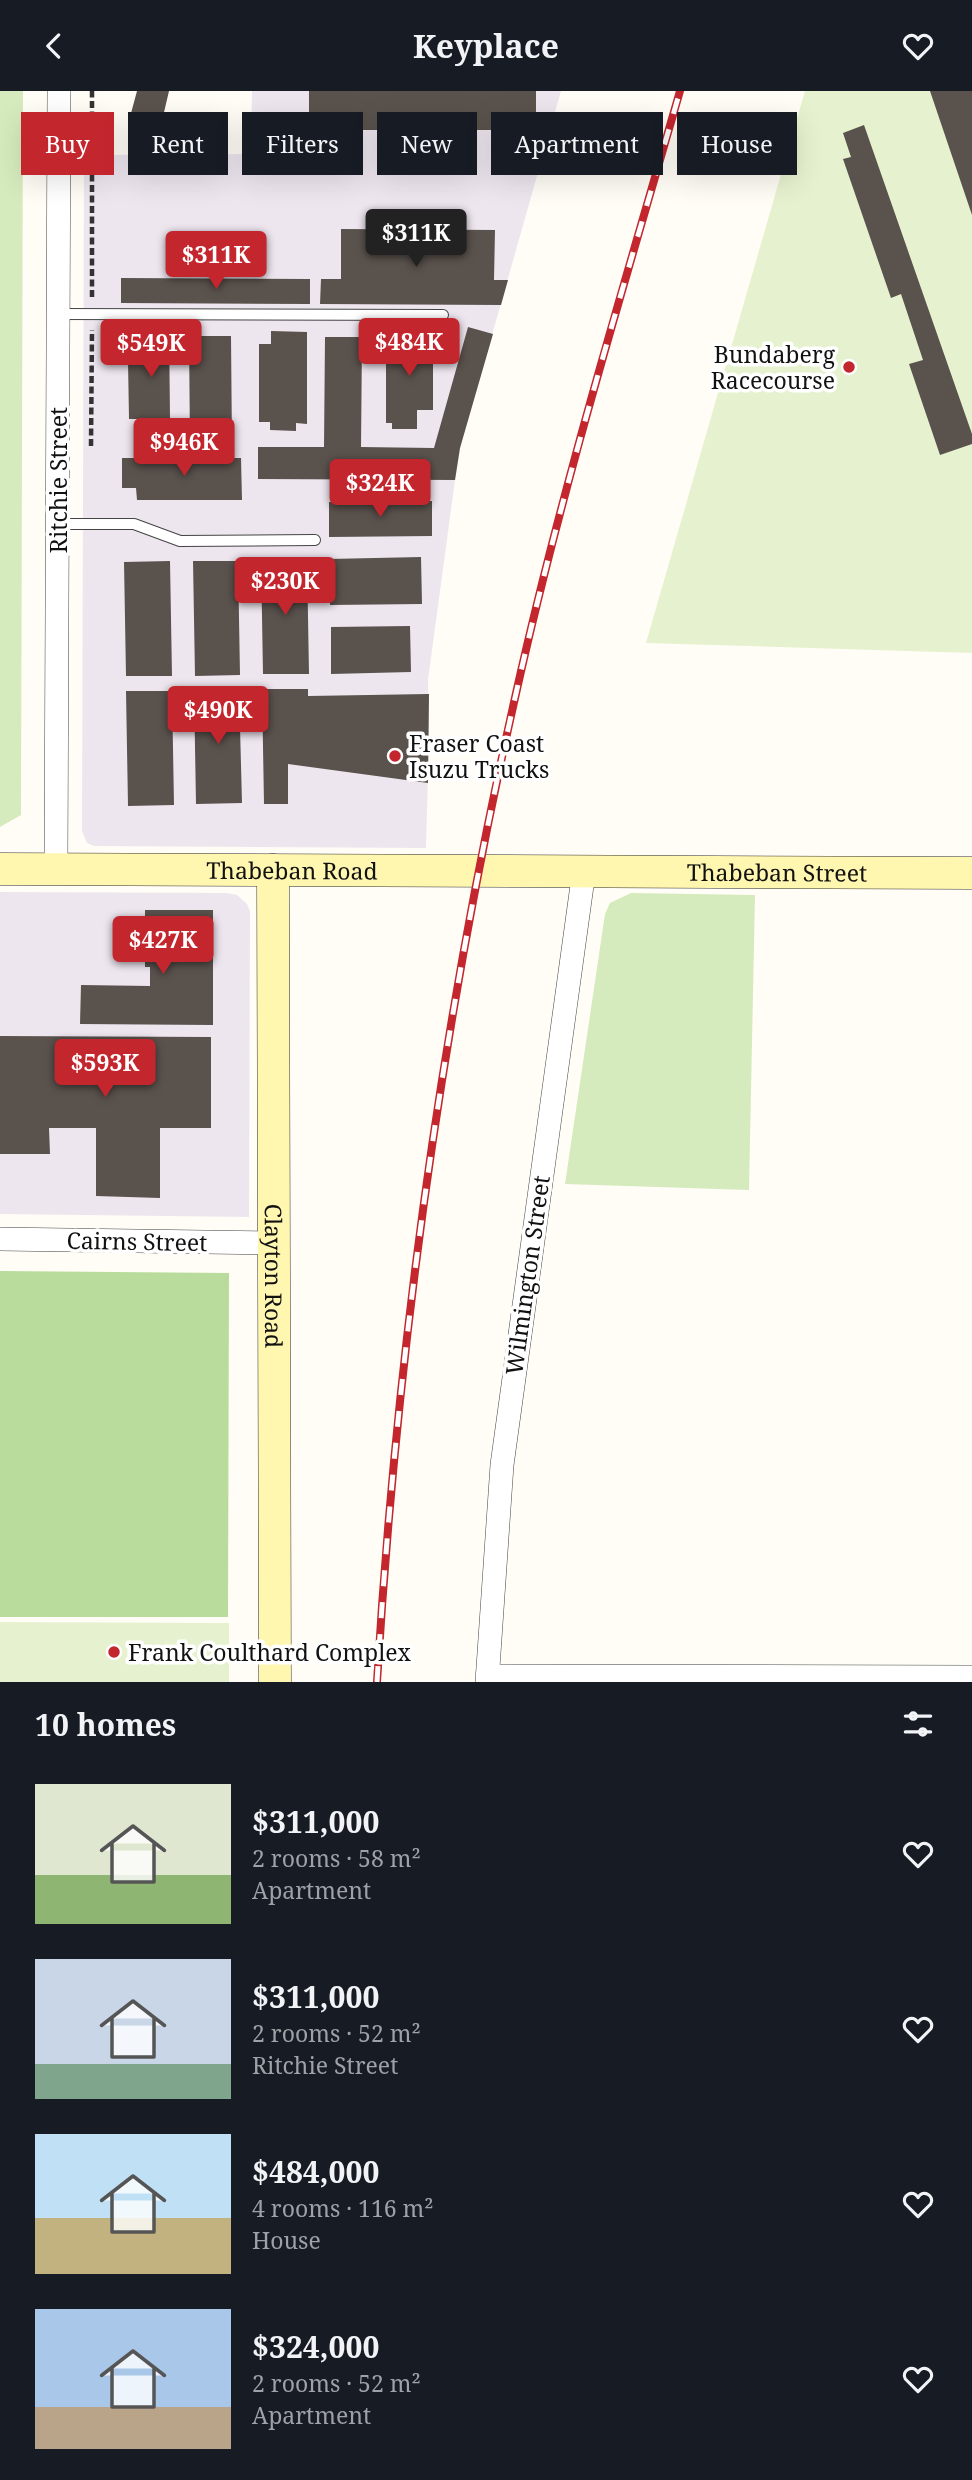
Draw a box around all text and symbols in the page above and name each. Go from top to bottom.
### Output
text: Keyplace [413,24,559,67]
icon: back [35,27,73,65]
icon: heart [899,27,937,65]
chip: Buy [21,112,114,175]
chip: Rent [128,112,228,175]
chip: Filters [242,112,363,175]
chip: New [377,112,477,175]
chip: Apartment [491,112,663,175]
chip: House [677,112,797,175]
pin: $311K [367,209,465,269]
text: $311K [382,216,450,248]
pin: $311K [167,231,265,291]
text: $311K [182,238,250,270]
pin: $484K [360,319,458,378]
pin: $549K [102,320,200,379]
text: $484K [375,325,443,357]
text: $549K [117,326,185,358]
place label: Bundaberg Racecourse [711,338,836,396]
marker: Bundaberg Racecourse [841,359,857,375]
street label: Ritchie Street [42,407,74,553]
pin: $946K [135,419,233,478]
text: $946K [150,425,218,457]
pin: $324K [331,459,429,519]
text: $324K [346,466,414,498]
pin: $230K [236,557,334,617]
text: $230K [251,564,319,596]
pin: $490K [169,687,267,746]
text: $490K [184,693,252,725]
place label: Fraser Coast Isuzu Trucks [409,727,549,785]
marker: Fraser Coast Isuzu Trucks [387,748,403,764]
street label: Thabeban Road [206,854,378,887]
street label: Thabeban Street [687,856,867,889]
pin: $427K [114,917,212,976]
text: $427K [129,923,197,955]
pin: $593K [56,1039,154,1099]
text: $593K [71,1046,139,1078]
street label: Wilmington Street [497,1173,557,1377]
street label: Clayton Road [258,1204,290,1348]
street label: Cairns Street [66,1224,208,1258]
place label: Frank Coulthard Complex [128,1636,412,1668]
marker: Frank Coulthard Complex [106,1644,122,1660]
text: 10 homes [35,1704,176,1745]
icon: filters [899,1705,937,1743]
text: $311,000 [252,1801,379,1842]
icon: home [91,1812,175,1896]
icon: heart [899,1835,937,1873]
text: 2 rooms · 58 m² [252,1842,421,1874]
text: Apartment [252,1874,371,1906]
text: $311,000 [252,1976,379,2017]
icon: home [91,1987,175,2071]
icon: heart [899,2010,937,2048]
text: 2 rooms · 52 m² [252,2017,421,2049]
text: Ritchie Street [252,2049,398,2081]
text: $484,000 [252,2151,379,2192]
icon: home [91,2162,175,2246]
icon: heart [899,2185,937,2223]
text: 4 rooms · 116 m² [252,2192,434,2224]
text: House [252,2224,321,2256]
text: $324,000 [252,2326,379,2367]
icon: home [91,2337,175,2421]
icon: heart [899,2360,937,2398]
text: 2 rooms · 52 m² [252,2367,421,2399]
text: Apartment [252,2399,371,2431]

